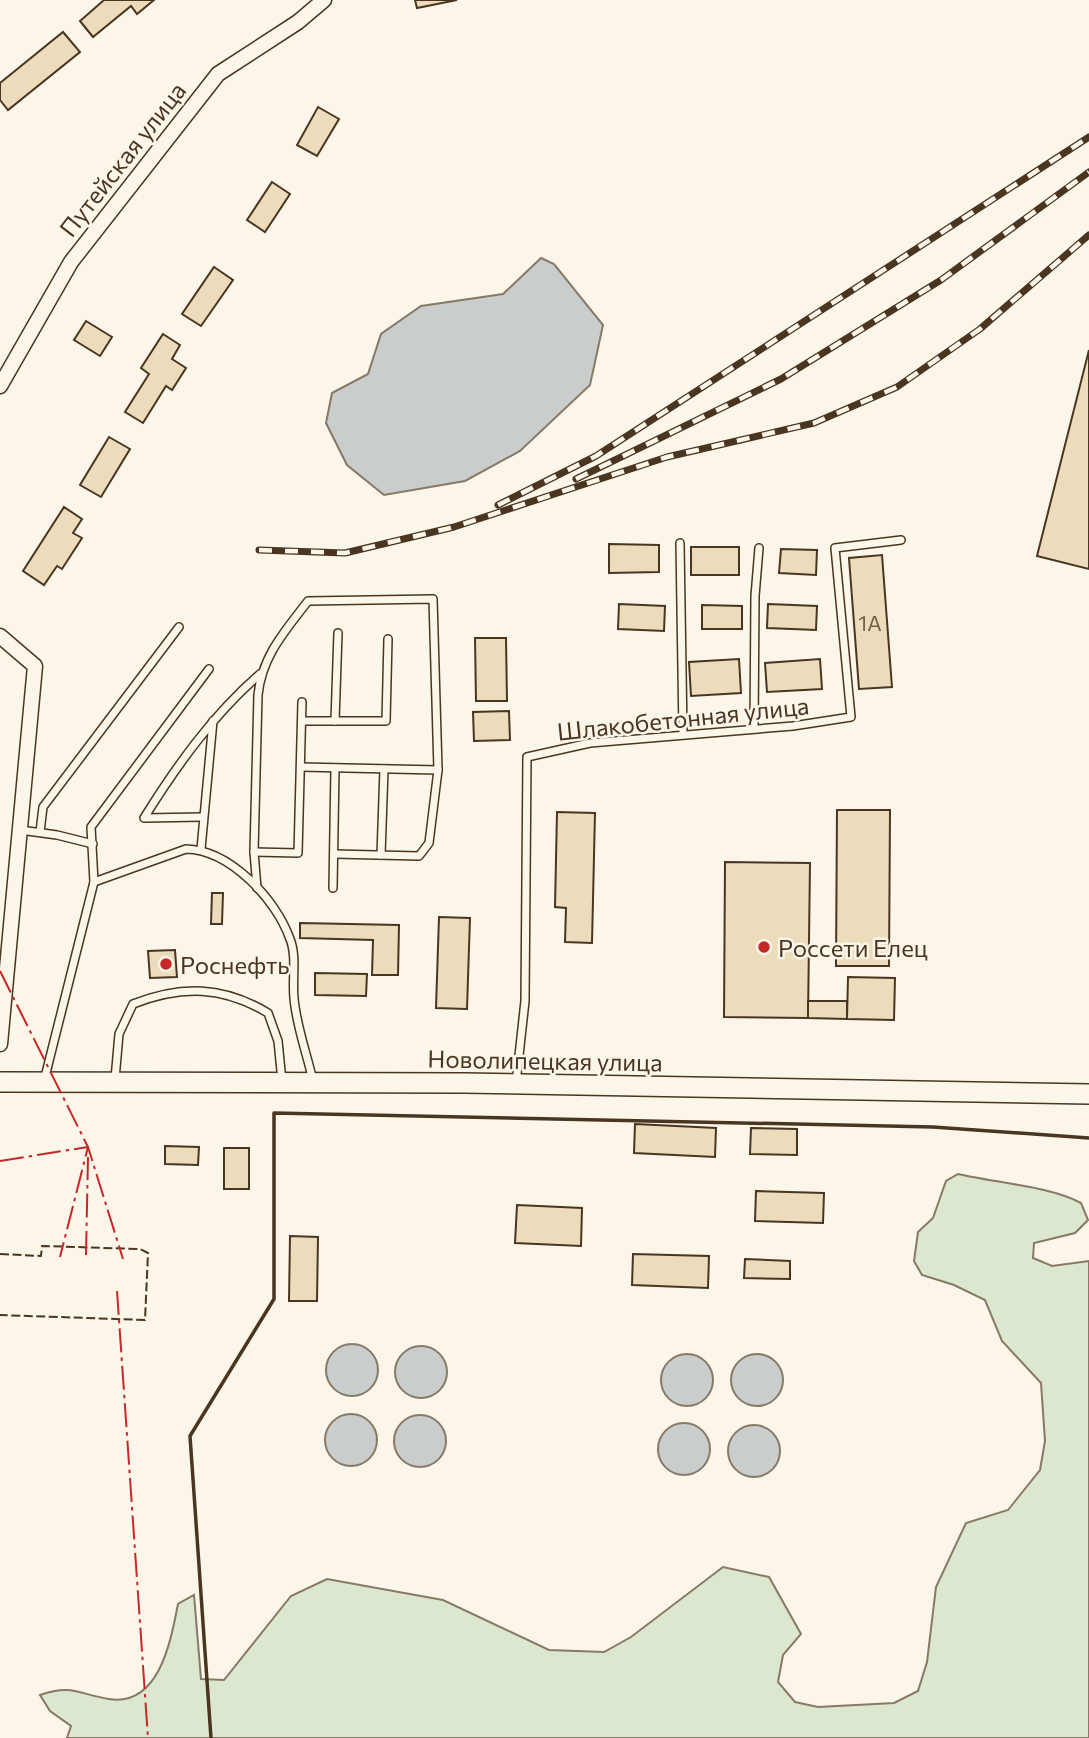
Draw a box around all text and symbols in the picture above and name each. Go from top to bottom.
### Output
street label: Путейская улица [53,76,191,242]
house number: 1А [858,610,882,635]
street label: Шлакобетонная улица [556,690,810,746]
place label: Россети Елец [778,933,928,962]
marker: Россети Елец [756,939,772,955]
place label: Роснефть [180,950,290,979]
marker: Роснефть [158,956,174,972]
street label: Новолипецкая улица [427,1043,663,1077]

